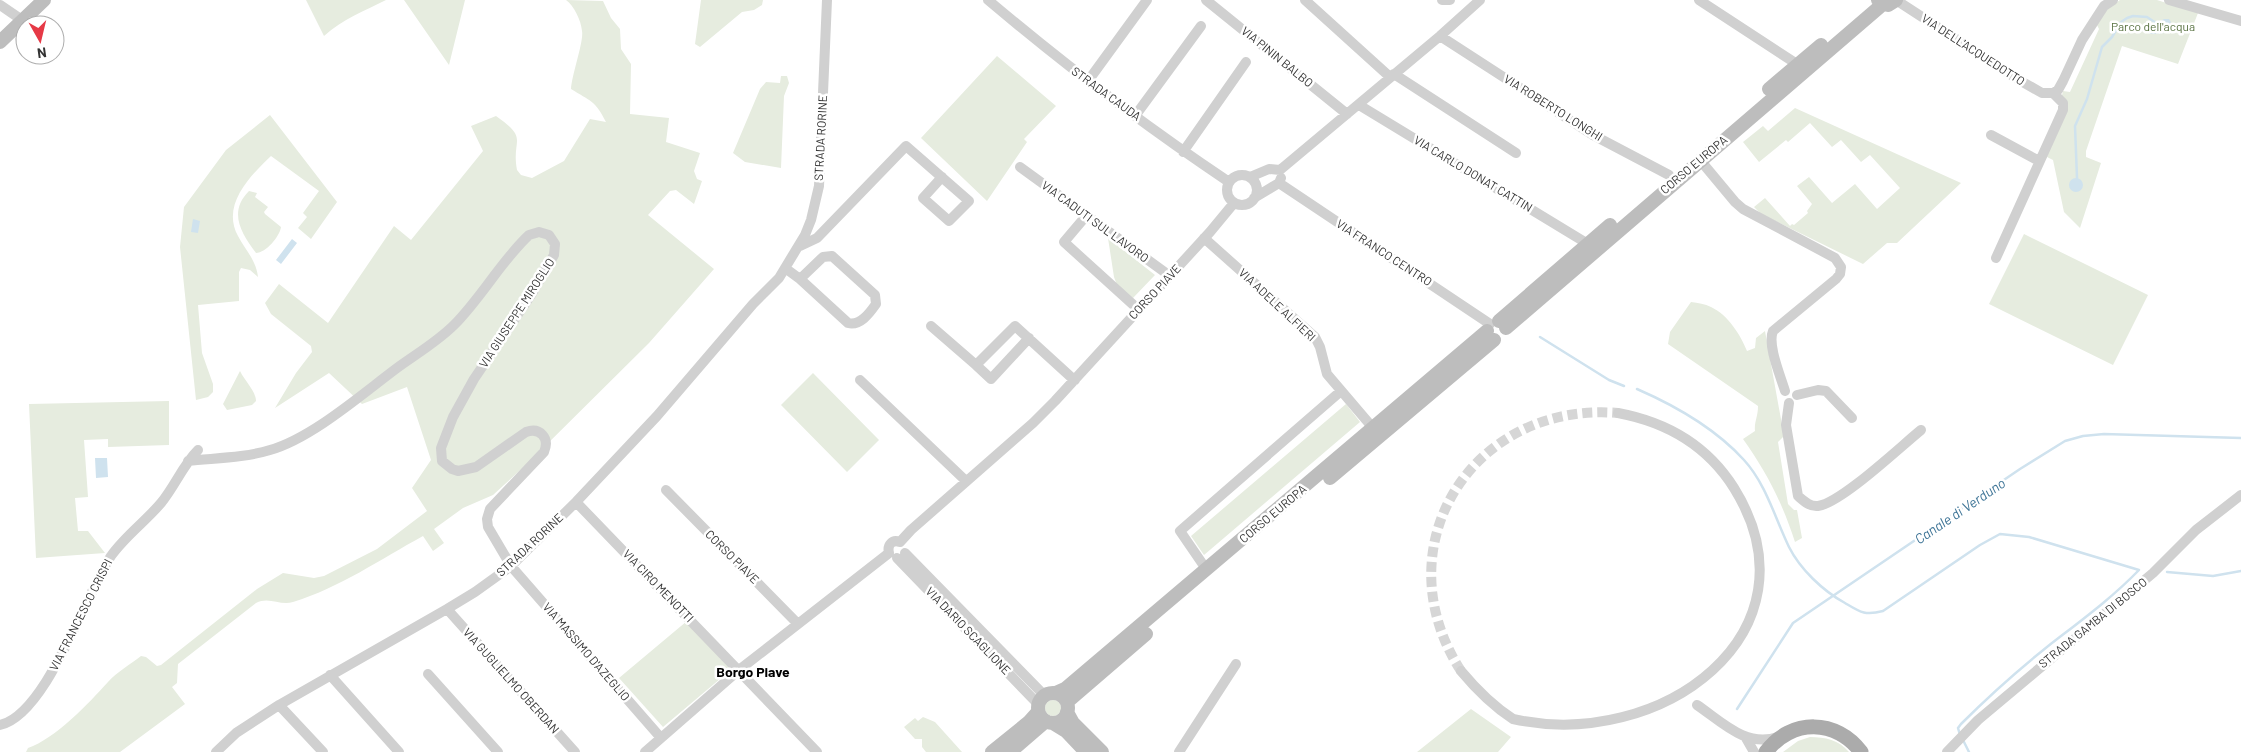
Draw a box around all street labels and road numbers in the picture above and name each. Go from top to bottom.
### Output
street label: VIA DELL'ACQUEDOTTO [1919,11,2028,88]
street label: VIA PININ BALBO [1239,23,1316,89]
street label: STRADA CAUDA [1069,63,1144,123]
street label: VIA ROBERTO LONGHI [1502,71,1605,143]
street label: STRADA RORINE [811,95,829,181]
street label: VIA CARLO DONAT CATTIN [1412,132,1535,214]
street label: CORSO EUROPA [1657,132,1730,196]
street label: VIA CADUTI SUL LAVORO [1039,178,1152,265]
street label: VIA FRANCO CENTRO [1334,216,1435,288]
street label: VIA GIUSEPPE MIROGLIO [476,255,557,370]
street label: CORSO PIAVE [1125,261,1183,322]
street label: VIA ADELE ALFIERI [1236,265,1319,344]
street label: CORSO EUROPA [1236,481,1309,545]
street label: STRADA RORINE [493,510,566,579]
street label: CORSO PIAVE [703,527,762,586]
street label: VIA CIRO MENOTTI [620,546,697,625]
street label: VIA FRANCESCO CRISPI [46,556,114,673]
street label: STRADA GAMBA DI BOSCO [2035,574,2149,670]
street label: VIA DARIO SCAGLIONE [923,584,1014,677]
street label: VIA MASSIMO D'AZEGLIO [540,599,633,703]
street label: VIA GUGLIELMO OBERDAN [461,625,563,736]

